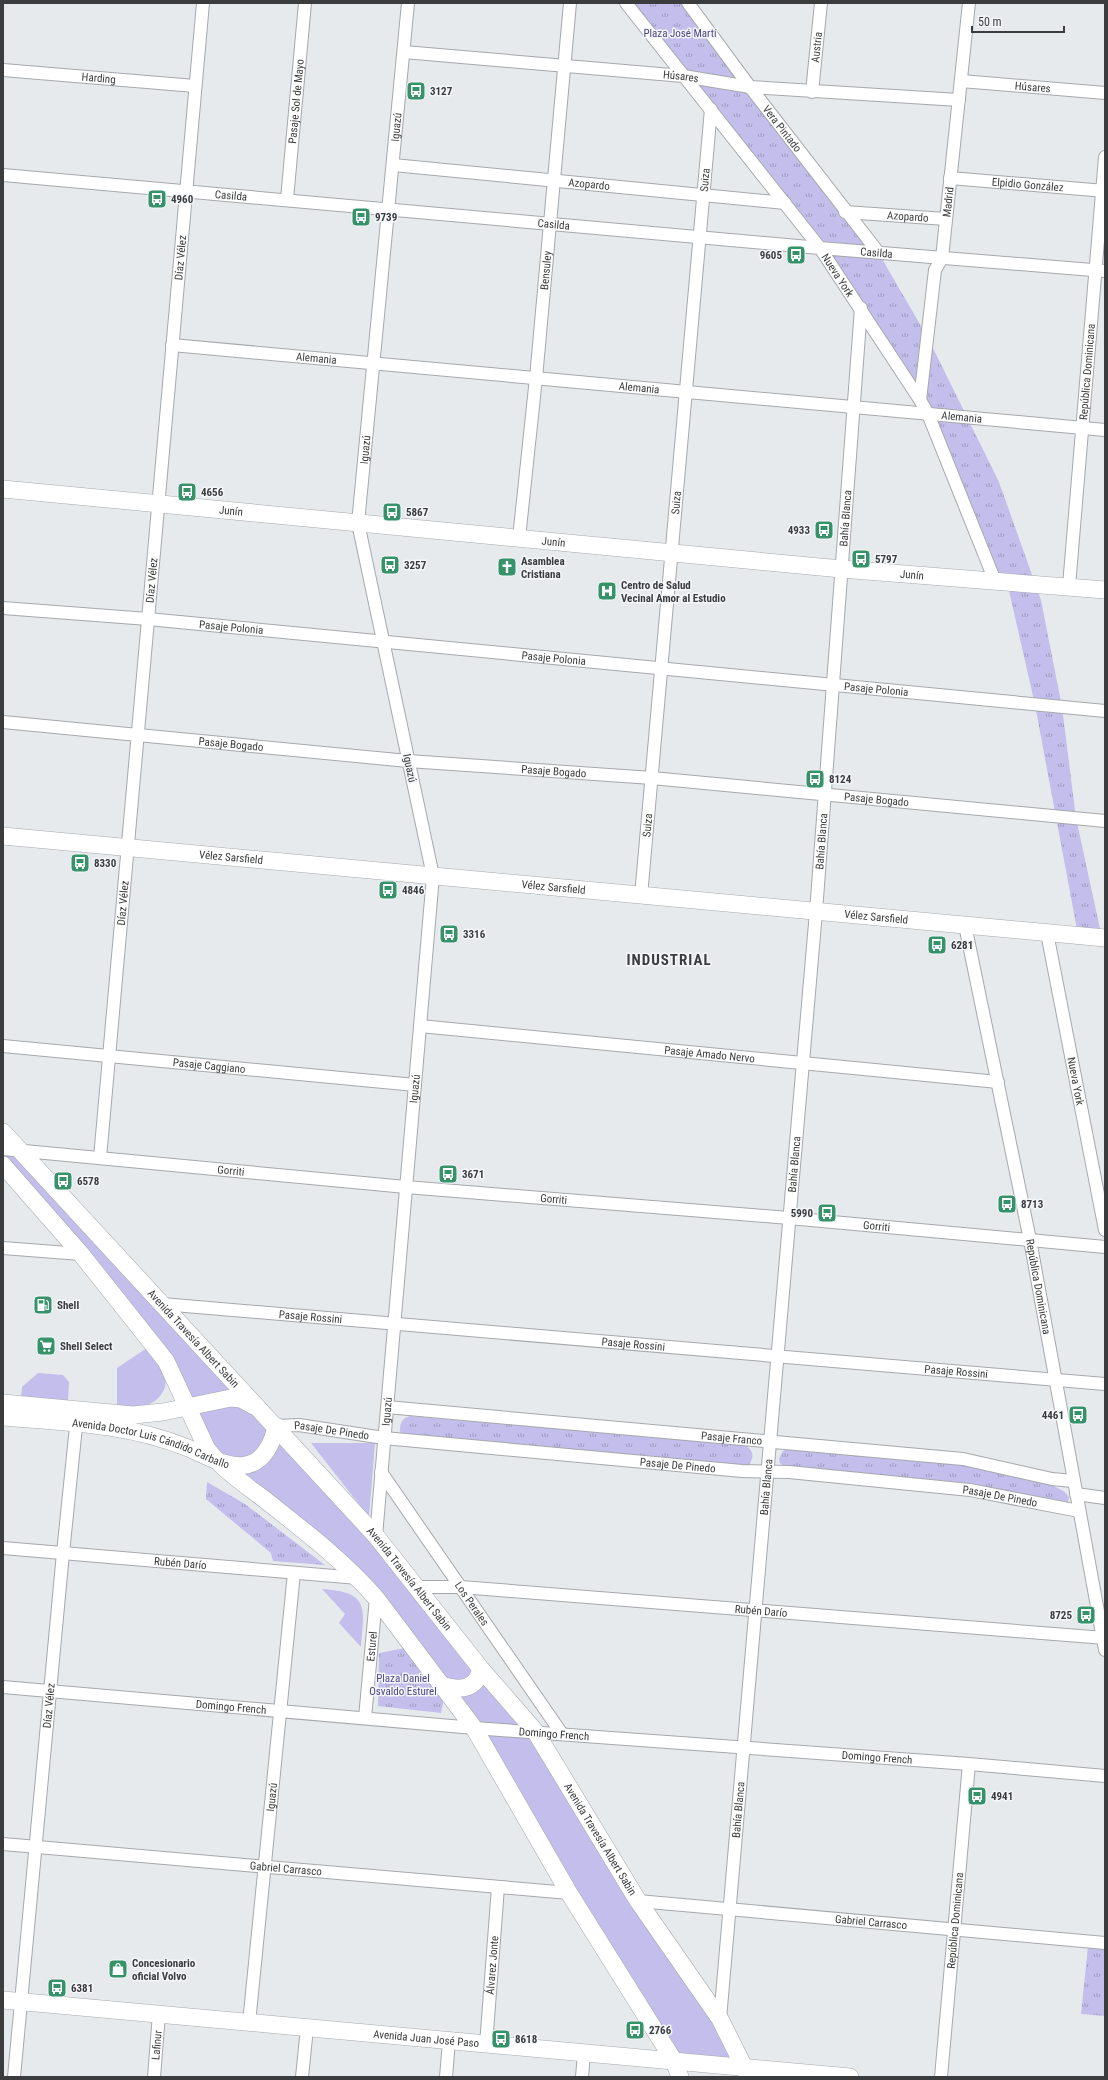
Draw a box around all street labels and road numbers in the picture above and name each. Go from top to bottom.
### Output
street label: Austria [809,31,825,63]
street label: Pasaje Sol de Mayo [286,58,307,144]
street label: Húsares [662,68,700,85]
street label: Harding [81,71,116,86]
street label: Húsares [1014,80,1051,95]
street label: Vera Pintado [760,103,804,155]
street label: Iguazú [389,112,404,142]
street label: Suiza [698,167,713,192]
street label: Azopardo [568,176,611,193]
street label: Elpidio González [991,176,1064,195]
street label: Madrid [940,186,956,218]
street label: Casilda [214,188,248,204]
street label: Azopardo [887,209,930,225]
street label: Casilda [537,217,570,233]
street label: Díaz Vélez [172,234,189,281]
street label: Casilda [860,245,893,261]
street label: Bensuley [538,250,555,290]
street label: Nueva York [819,251,856,299]
street label: República Dominicana [1077,323,1098,420]
street label: Alemania [295,350,337,367]
street label: Alemania [618,380,660,396]
street label: Alemania [941,409,983,426]
street label: Iguazú [358,435,373,465]
street label: Suiza [669,490,684,515]
street label: Bahía Blanca [837,490,854,547]
street label: Junín [218,504,243,519]
street label: Junín [541,534,566,550]
street label: Díaz Vélez [144,557,161,603]
street label: Junín [899,568,924,583]
street label: Pasaje Polonia [198,618,264,637]
street label: Pasaje Polonia [521,649,586,668]
street label: Pasaje Polonia [843,680,909,699]
street label: Pasaje Bogado [198,735,264,754]
street label: Iguazú [400,753,419,784]
street label: Pasaje Bogado [521,763,587,780]
street label: Pasaje Bogado [843,790,910,809]
street label: Suiza [640,813,655,838]
street label: Bahía Blanca [813,813,830,870]
street label: Vélez Sarsfield [198,848,263,867]
street label: Vélez Sarsfield [521,878,586,897]
street label: Díaz Vélez [115,880,132,926]
street label: Vélez Sarsfield [844,908,909,927]
street label: Pasaje Amado Nervo [664,1044,756,1065]
street label: Pasaje Caggiano [172,1056,246,1076]
street label: Nueva York [1064,1056,1087,1107]
street label: Iguazú [407,1074,423,1104]
street label: Bahía Blanca [786,1136,804,1193]
street label: Gorriti [217,1163,245,1179]
street label: Gorriti [540,1192,568,1207]
street label: Gorriti [862,1219,891,1234]
street label: República Dominicana [1023,1238,1053,1335]
street label: Avenida Travesía Albert Sabin [145,1287,242,1391]
street label: Pasaje Rossini [278,1308,343,1326]
street label: Pasaje Rossini [601,1335,666,1354]
street label: Pasaje Rossini [924,1363,988,1381]
street label: Iguazú [380,1397,395,1426]
street label: Avenida Doctor Luis Cándido Carballo [71,1417,231,1471]
street label: Pasaje De Pinedo [294,1419,370,1443]
street label: Pasaje Franco [700,1429,763,1448]
street label: Pasaje De Pinedo [639,1456,717,1476]
street label: Bahía Blanca [758,1458,776,1516]
street label: Pasaje De Pinedo [962,1483,1039,1510]
street label: Avenida Travesía Albert Sabin [364,1524,454,1633]
street label: Rubén Darío [154,1555,208,1572]
street label: Los Perales [452,1579,491,1628]
street label: Rubén Darío [734,1603,788,1620]
street label: Esturel [364,1631,380,1662]
street label: Díaz Vélez [41,1682,58,1729]
street label: Domingo French [195,1698,267,1717]
street label: Domingo French [518,1725,590,1743]
street label: Domingo French [841,1749,913,1767]
street label: Avenida Travesía Albert Sabin [561,1781,639,1898]
street label: Bahía Blanca [730,1781,748,1839]
street label: Iguazú [264,1782,280,1812]
street label: Gabriel Carrasco [249,1859,323,1879]
street label: República Dominicana [945,1872,966,1969]
street label: Gabriel Carrasco [834,1913,908,1932]
street label: Álvarez Jonte [484,1935,501,1995]
street label: Avenida Juan José Paso [373,2028,480,2050]
street label: Lafinur [149,2029,165,2061]

